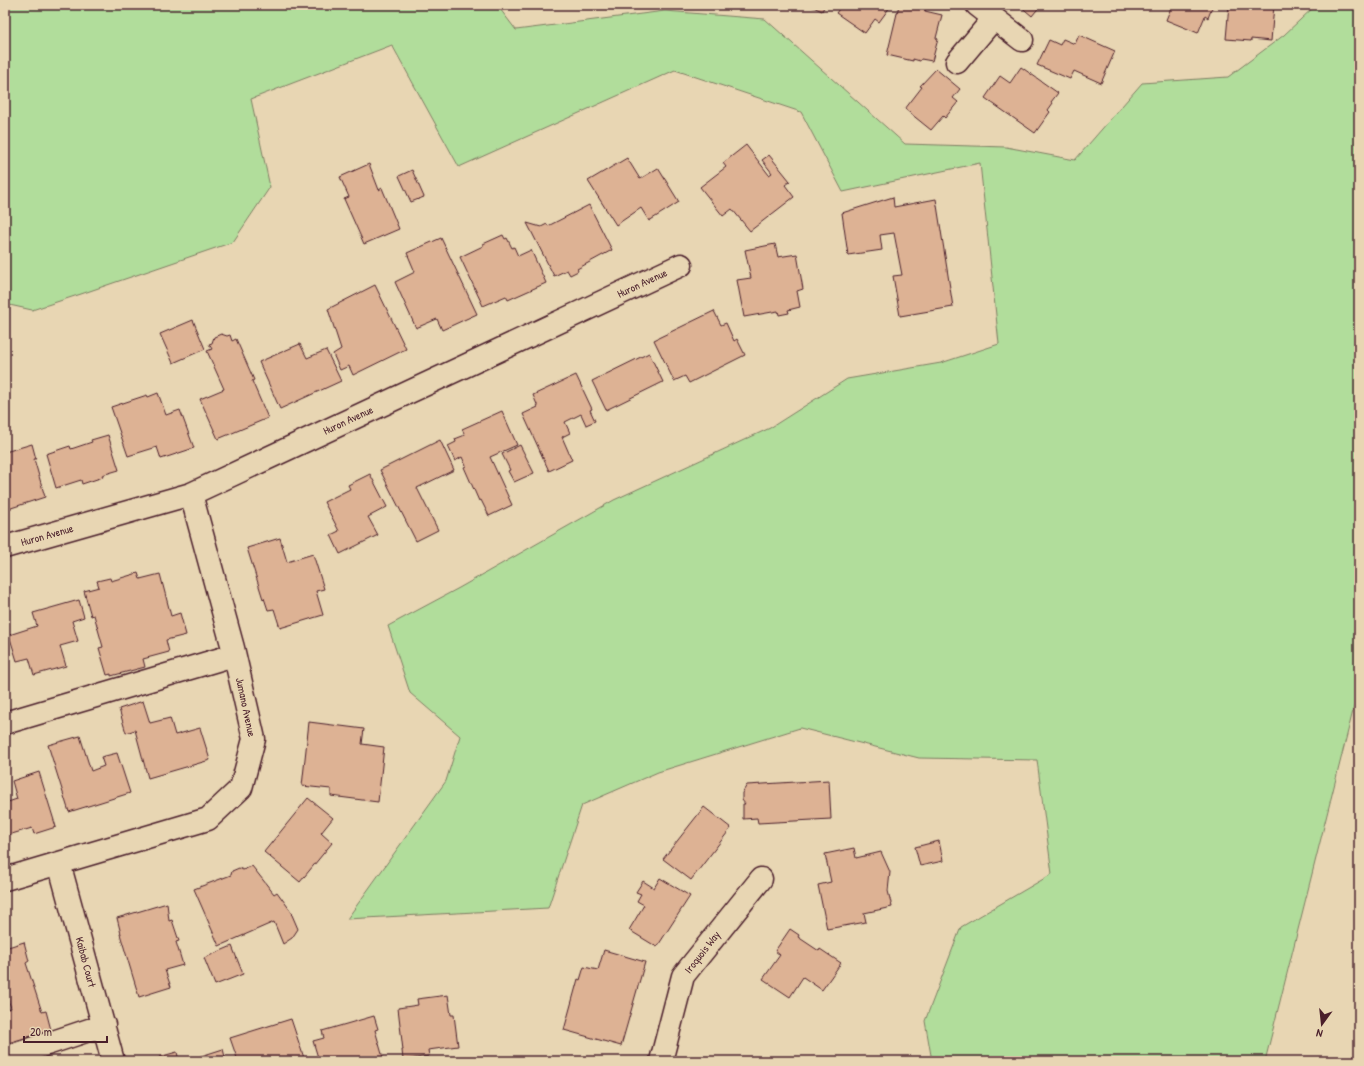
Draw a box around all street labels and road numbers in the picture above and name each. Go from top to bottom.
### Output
street label: Huron Avenue [615,265,670,301]
street label: Huron Avenue [321,402,376,438]
street label: Huron Avenue [19,521,75,549]
street label: Jumano Avenue [233,676,259,738]
street label: Iroquois Way [681,928,723,976]
street label: Kaibab Court [73,935,99,989]

